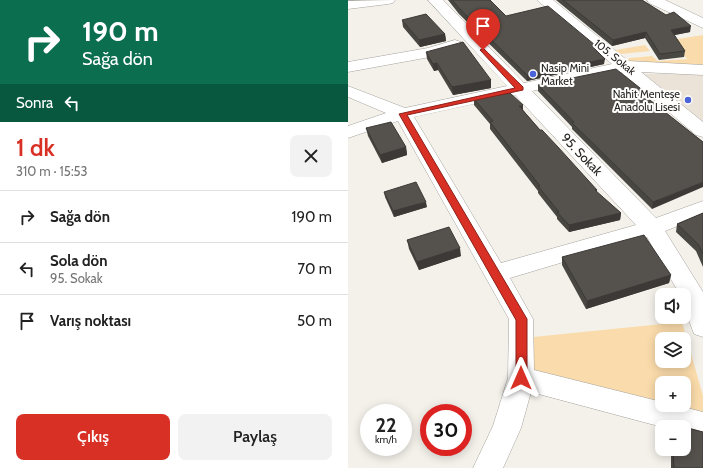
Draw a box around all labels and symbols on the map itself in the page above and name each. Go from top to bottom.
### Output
pin [466,9,500,50]
street label: 105. Sokak [591,36,639,78]
place label: Nasip Mini Market [541,61,589,88]
marker: Nasip Mini Market [528,69,538,79]
place label: Nahit Menteşe Anadolu Lisesi [613,87,680,114]
marker: Nahit Menteşe Anadolu Lisesi [683,95,693,105]
street label: 95. Sokak [558,130,606,179]
position arrow [500,357,542,399]
speed limit sign: 30 [420,404,472,456]

